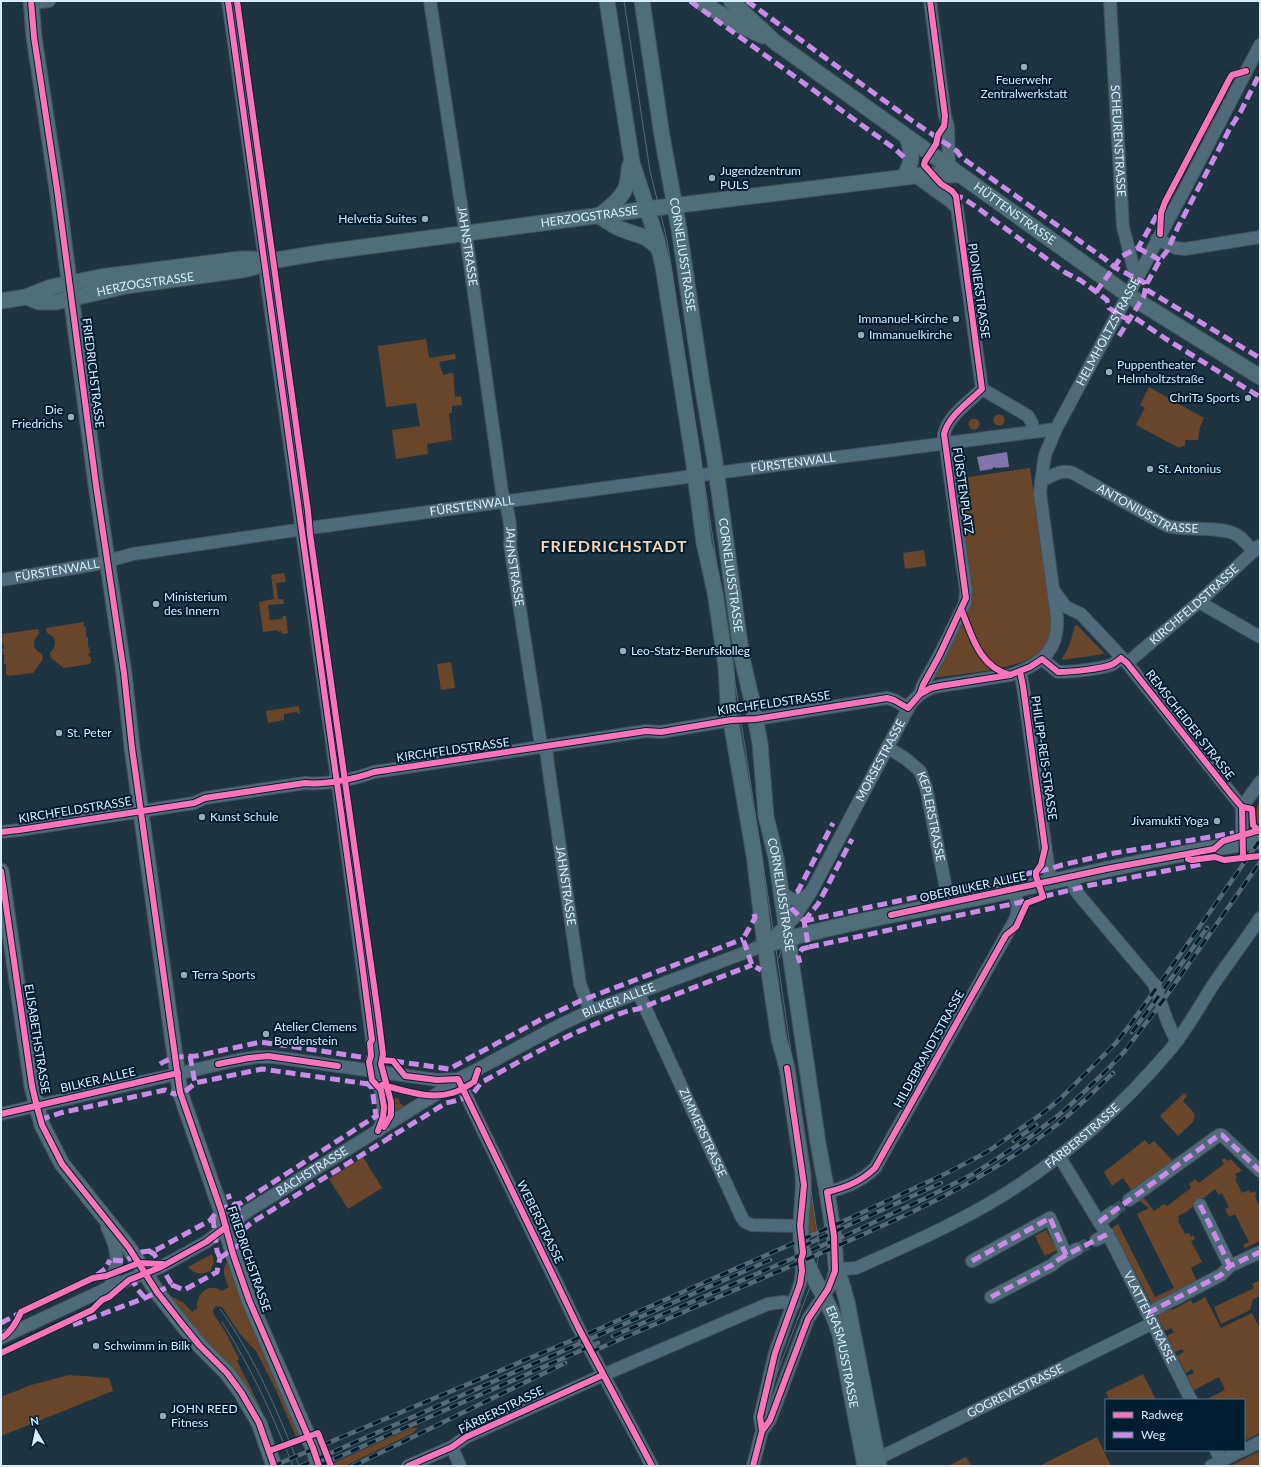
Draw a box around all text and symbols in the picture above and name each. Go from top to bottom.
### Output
marker: Feuerwehr Zentralwerkstatt [1019,62,1029,72]
place label: Feuerwehr Zentralwerkstatt [981,72,1068,101]
street label: SCHEURENSTRASSE [1108,84,1129,197]
place label: Jugendzentrum PULS [720,163,801,192]
marker: Jugendzentrum PULS [707,173,717,183]
street label: HÜTTENSTRASSE [971,179,1059,248]
street label: CORNELIUSSTRASSE [666,196,699,313]
street label: HERZOGSTRASSE [540,202,639,230]
street label: JAHNSTRASSE [454,205,481,287]
place label: Helvetia Suites [338,211,417,226]
marker: Helvetia Suites [420,214,430,224]
street label: PIONIERSTRASSE [965,242,994,340]
street label: HERZOGSTRASSE [95,269,195,299]
street label: HELMHOLTZSTRASSE [1073,274,1143,388]
place label: Immanuel-Kirche [858,311,948,326]
marker: Immanuel-Kirche [951,314,961,324]
street label: FRIEDRICHSTRASSE [79,317,108,429]
place label: Immanuelkirche [869,327,952,342]
marker: Immanuelkirche [856,330,866,340]
place label: Puppentheater Helmholtzstraße [1117,357,1204,386]
marker: Puppentheater Helmholtzstraße [1104,367,1114,377]
place label: ChriTa Sports [1170,390,1240,405]
marker: ChriTa Sports [1243,393,1253,403]
place label: Die Friedrichs [12,402,63,431]
marker: Die Friedrichs [66,412,76,422]
street label: FÜRSTENPLATZ [950,446,977,535]
street label: FÜRSTENWALL [750,450,836,475]
place label: St. Antonius [1158,461,1221,476]
marker: St. Antonius [1145,464,1155,474]
street label: ANTONIUSSTRASSE [1095,480,1199,536]
street label: FÜRSTENWALL [429,492,515,519]
street label: CORNELIUSSTRASSE [716,517,746,633]
street label: JAHNSTRASSE [503,526,527,607]
district label: FRIEDRICHSTADT [540,536,688,555]
street label: FÜRSTENWALL [14,556,100,585]
street label: KIRCHFELDSTRASSE [1146,561,1242,648]
place label: Ministerium des Innern [164,589,227,618]
marker: Ministerium des Innern [151,599,161,609]
place label: Leo-Statz-Berufskolleg [631,643,750,658]
marker: Leo-Statz-Berufskolleg [618,646,628,656]
street label: REMSCHEIDER STRASSE [1143,667,1238,783]
street label: KIRCHFELDSTRASSE [716,687,832,718]
street label: PHILIPP-REIS-STRASSE [1028,695,1061,821]
street label: MORSESTRASSE [852,716,908,804]
place label: St. Peter [67,725,112,740]
marker: St. Peter [54,728,64,738]
street label: KIRCHFELDSTRASSE [395,734,511,765]
street label: KEPLERSTRASSE [914,769,949,863]
street label: KIRCHFELDSTRASSE [17,793,133,826]
place label: Kunst Schule [210,809,278,824]
marker: Kunst Schule [197,812,207,822]
place label: Jivamukti Yoga [1131,813,1209,828]
marker: Jivamukti Yoga [1212,816,1222,826]
street label: CORNELIUSSTRASSE [764,836,798,953]
street label: JAHNSTRASSE [553,845,579,927]
street label: OBERBILKER ALLEE [918,868,1028,905]
place label: Terra Sports [192,967,255,982]
marker: Terra Sports [179,970,189,980]
street label: BILKER ALLEE [580,979,657,1021]
street label: ELISABETHSTRASSE [21,983,54,1095]
street label: HILDEBRANDTSTRASSE [890,987,967,1110]
place label: Atelier Clemens Bordenstein [274,1019,357,1048]
marker: Atelier Clemens Bordenstein [261,1029,271,1039]
street label: BILKER ALLEE [59,1064,137,1095]
street label: ZIMMERSTRASSE [676,1086,730,1180]
street label: FÄRBERSTRASSE [1042,1100,1123,1171]
street label: BACHSTRASSE [273,1143,350,1199]
street label: WEBERSTRASSE [514,1178,567,1266]
street label: FRIEDRICHSTRASSE [224,1204,275,1314]
street label: VLATTENSTRASSE [1121,1268,1179,1366]
street label: ERASMUSSTRASSE [823,1303,862,1409]
place label: Schwimm in Bilk [104,1338,191,1353]
marker: Schwimm in Bilk [91,1341,101,1351]
street label: GOGREVESTRASSE [964,1360,1066,1421]
street label: FÄRBERSTRASSE [456,1382,546,1437]
legend [1105,1399,1245,1451]
place label: JOHN REED Fitness [171,1401,238,1430]
text: Radweg [1141,1407,1183,1422]
north arrow [16,1411,56,1451]
marker: JOHN REED Fitness [158,1411,168,1421]
text: N [29,1414,40,1428]
text: Weg [1141,1427,1165,1442]

